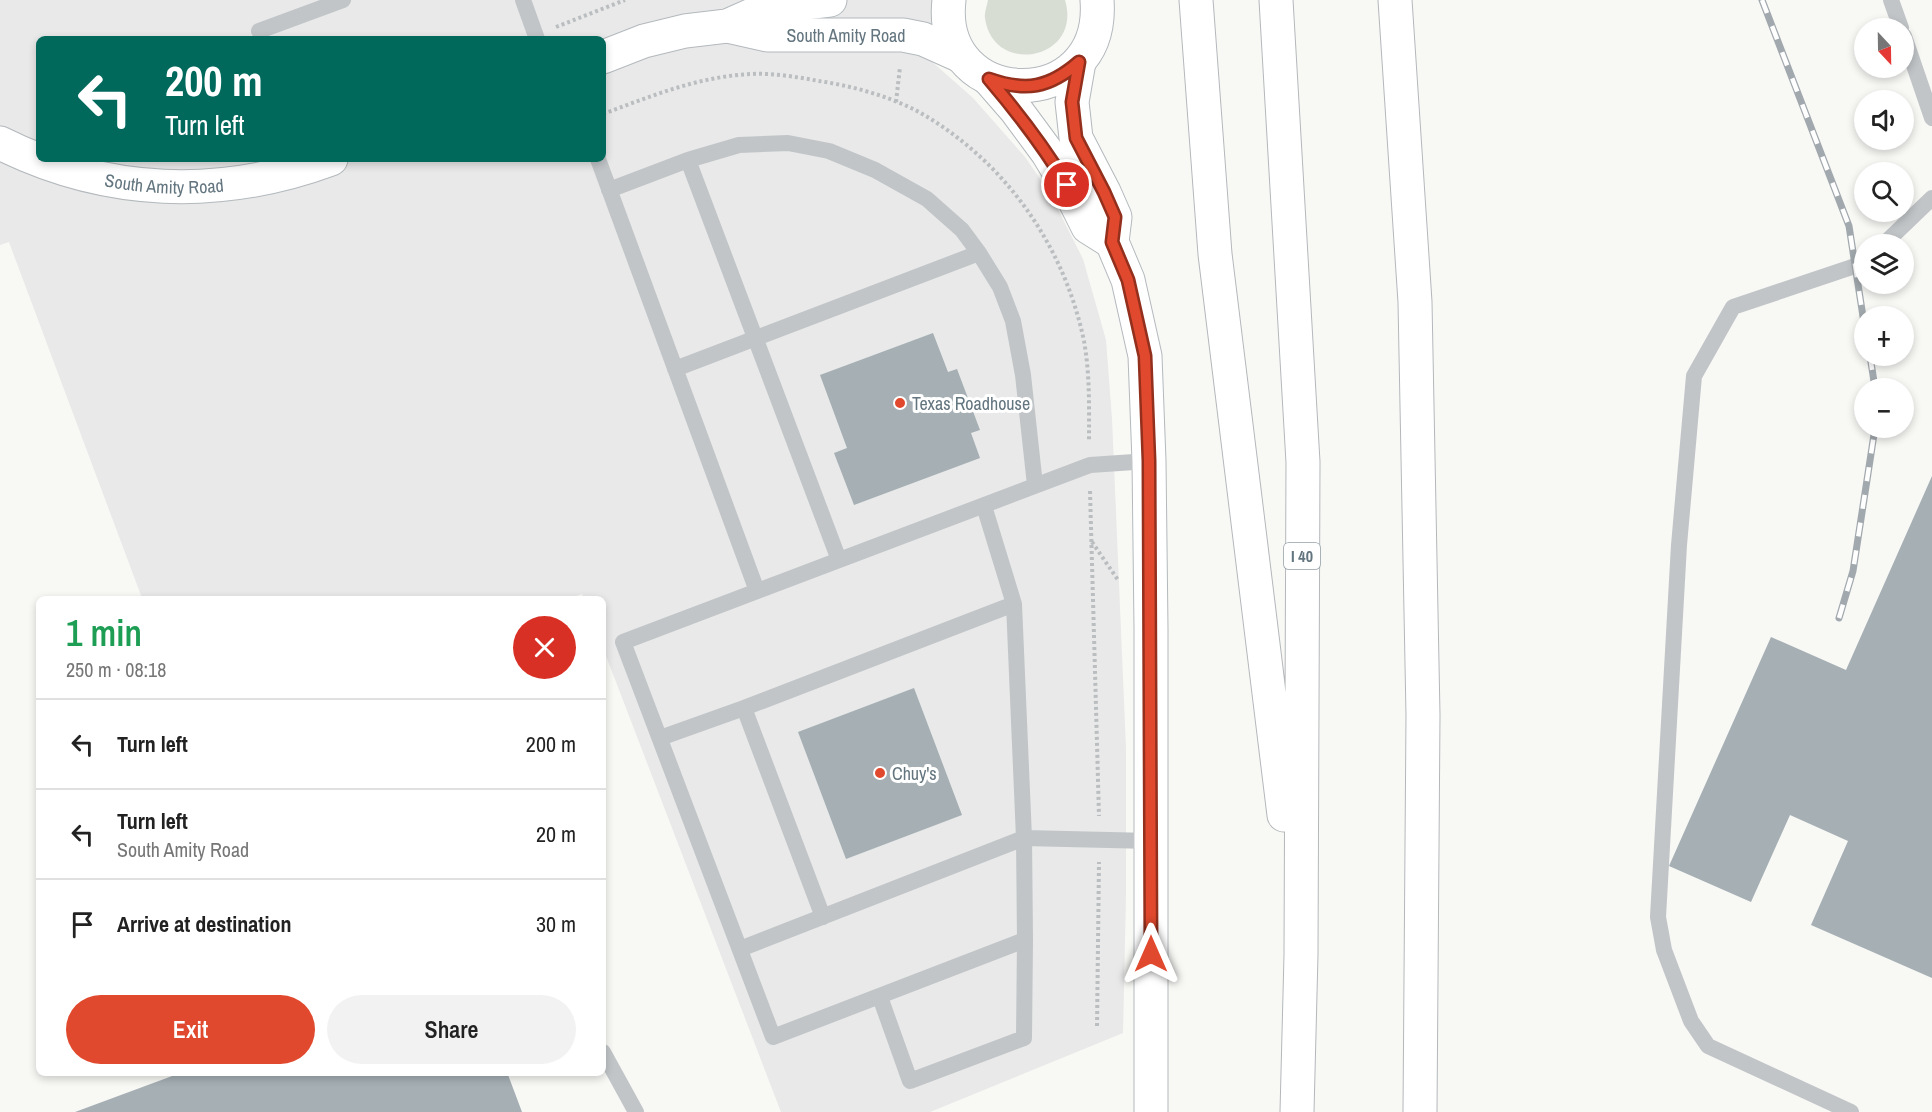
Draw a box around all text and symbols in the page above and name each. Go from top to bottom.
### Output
north arrow [1854,18,1914,78]
map controls [1854,18,1914,438]
street label: South Amity Road [786,23,906,48]
text: 200 m [165,53,263,109]
icon: left [66,60,144,138]
button: sound [1854,90,1914,150]
text: Turn left [165,107,244,143]
pin [1041,159,1092,210]
button: search [1854,162,1914,222]
street label: South Amity Road [103,167,225,199]
icon: arrive [1050,168,1083,201]
button: layers [1854,234,1914,294]
button: + [1854,306,1914,366]
button: − [1854,378,1914,438]
place label: Texas Roadhouse [912,391,1030,416]
marker: Texas Roadhouse [893,396,907,410]
road number: I 40 [1284,543,1320,569]
text: 1 min [66,609,142,657]
button: close [513,616,576,679]
text: 250 m · 08:18 [66,656,166,683]
icon: left [66,728,99,761]
text: Turn left [117,729,188,759]
text: 200 m [526,729,576,759]
place label: Chuy's [892,761,937,786]
marker: Chuy's [873,766,887,780]
text: Turn left [117,806,188,836]
icon: left [66,818,99,851]
text: 20 m [536,819,576,849]
text: South Amity Road [117,836,249,863]
icon: arrive [66,908,99,941]
text: Arrive at destination [117,909,291,939]
text: 30 m [536,909,576,939]
position arrow [1119,922,1183,986]
button: Exit [66,995,315,1064]
button: Share [327,995,576,1064]

